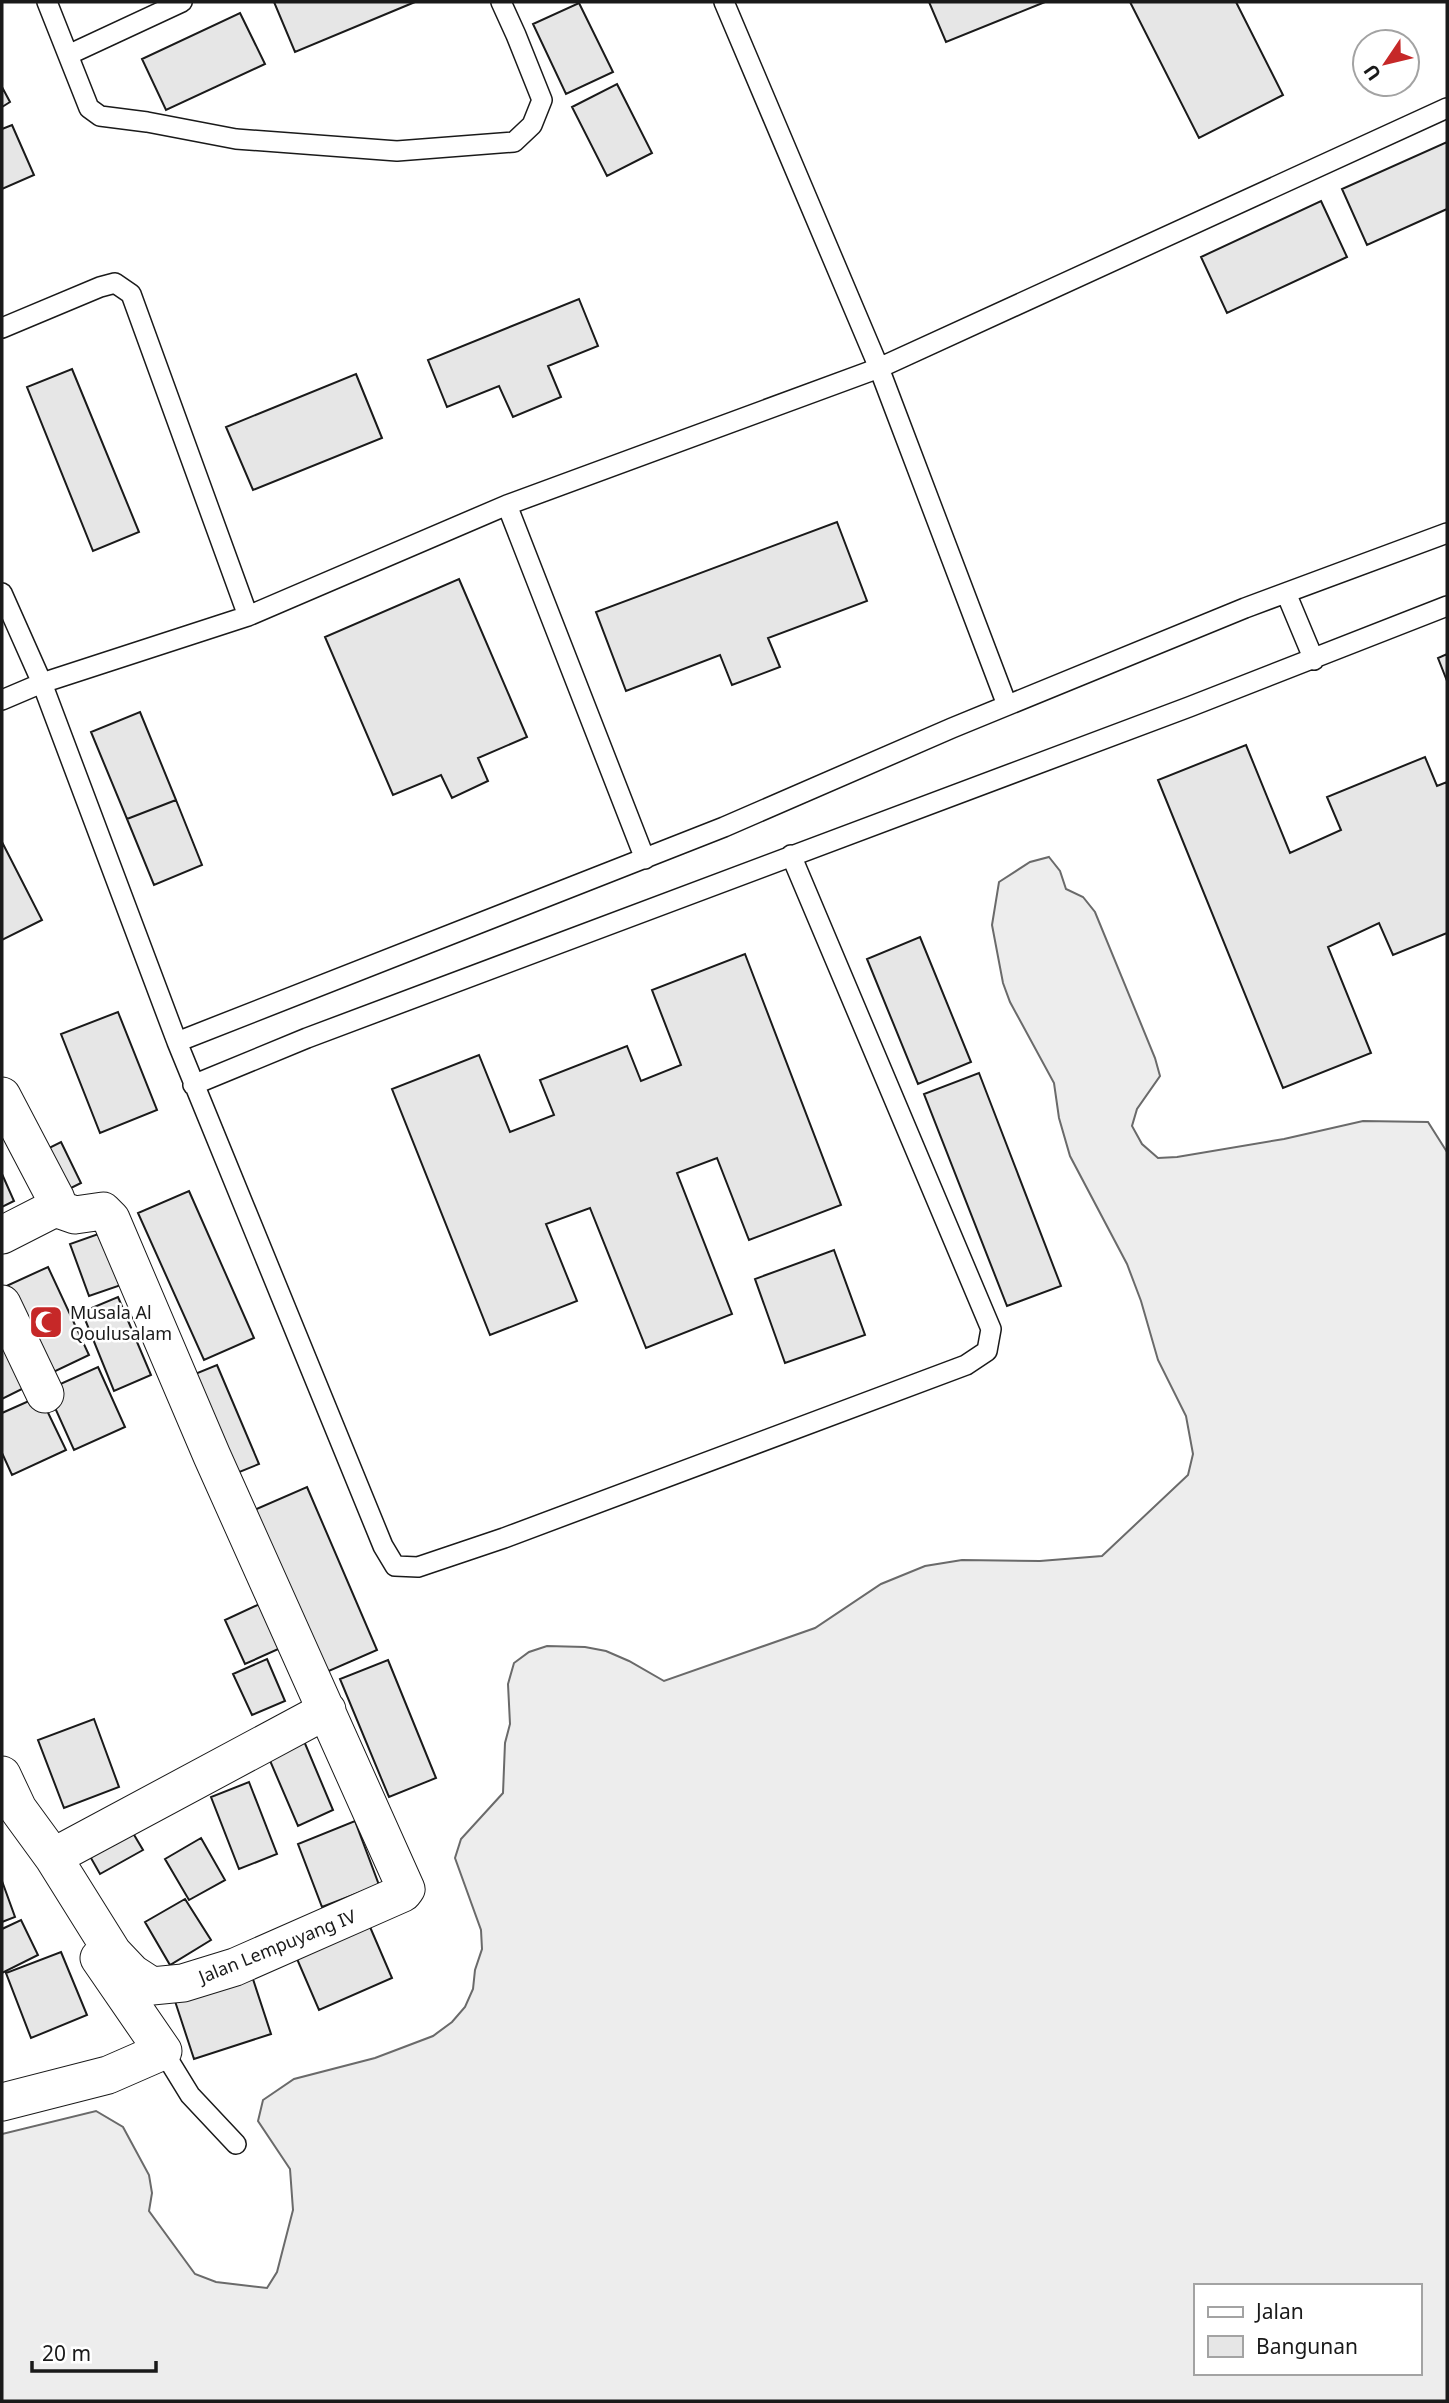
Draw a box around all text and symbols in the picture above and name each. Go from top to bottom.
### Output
north arrow [1351,28,1421,98]
text: U [1357,59,1387,86]
place label: Musala Al Qoulusalam [70,1300,172,1345]
mosque icon: Musala Al Qoulusalam [27,1303,65,1341]
street label: Jalan Lempuyang IV [193,1903,359,1989]
legend [1194,2284,1421,2375]
text: Jalan [1254,2297,1304,2325]
scale bar [32,2330,156,2374]
text: Bangunan [1256,2332,1358,2360]
text: 20 m [42,2339,91,2367]

